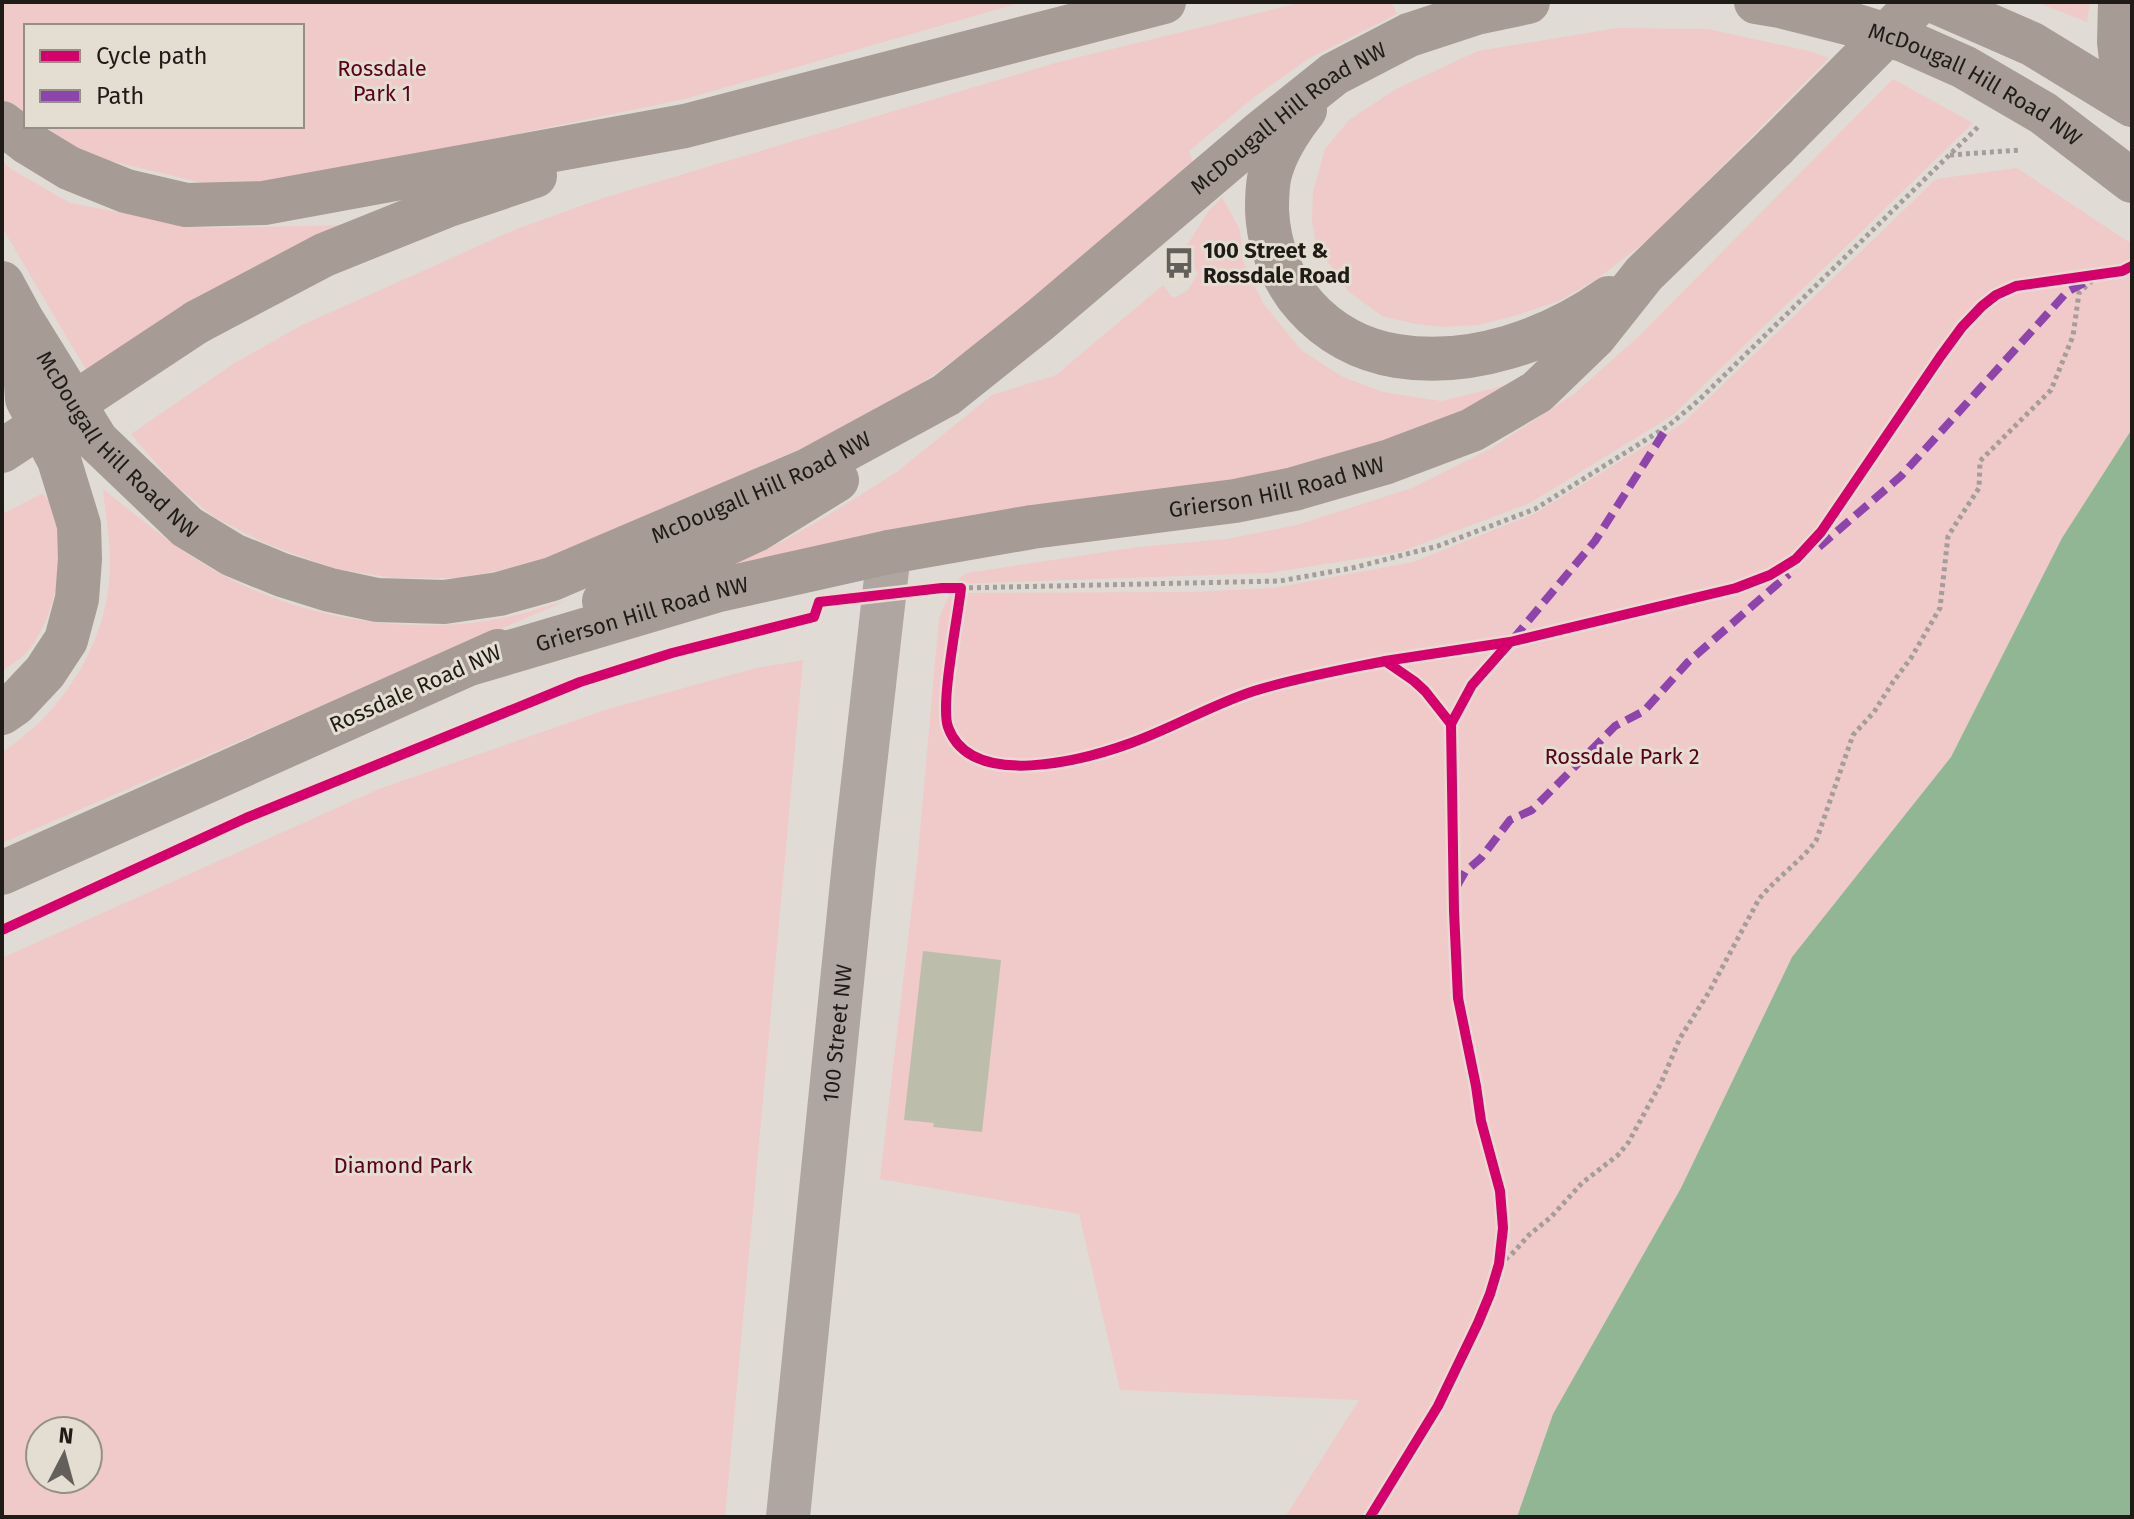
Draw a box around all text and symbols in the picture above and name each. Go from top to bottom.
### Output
street label: McDougall Hill Road NW [1865,17,2087,152]
legend [24,24,304,128]
street label: McDougall Hill Road NW [1185,36,1391,200]
text: Cycle path [96,42,208,70]
park label: Rossdale Park 1 [337,55,427,107]
text: Path [96,82,144,110]
place label: 100 Street & Rossdale Road [1203,237,1350,289]
bus stop icon: 100 Street & Rossdale Road [1162,246,1196,280]
street label: McDougall Hill Road NW [31,346,203,544]
street label: McDougall Hill Road NW [647,425,876,549]
street label: Grierson Hill Road NW [1167,450,1388,523]
street label: Grierson Hill Road NW [532,571,751,658]
street label: Rossdale Road NW [325,639,505,738]
park label: Rossdale Park 2 [1544,743,1700,770]
street label: 100 Street NW [817,963,858,1104]
park label: Diamond Park [333,1152,473,1179]
north arrow [24,1415,104,1495]
text: N [57,1421,75,1450]

